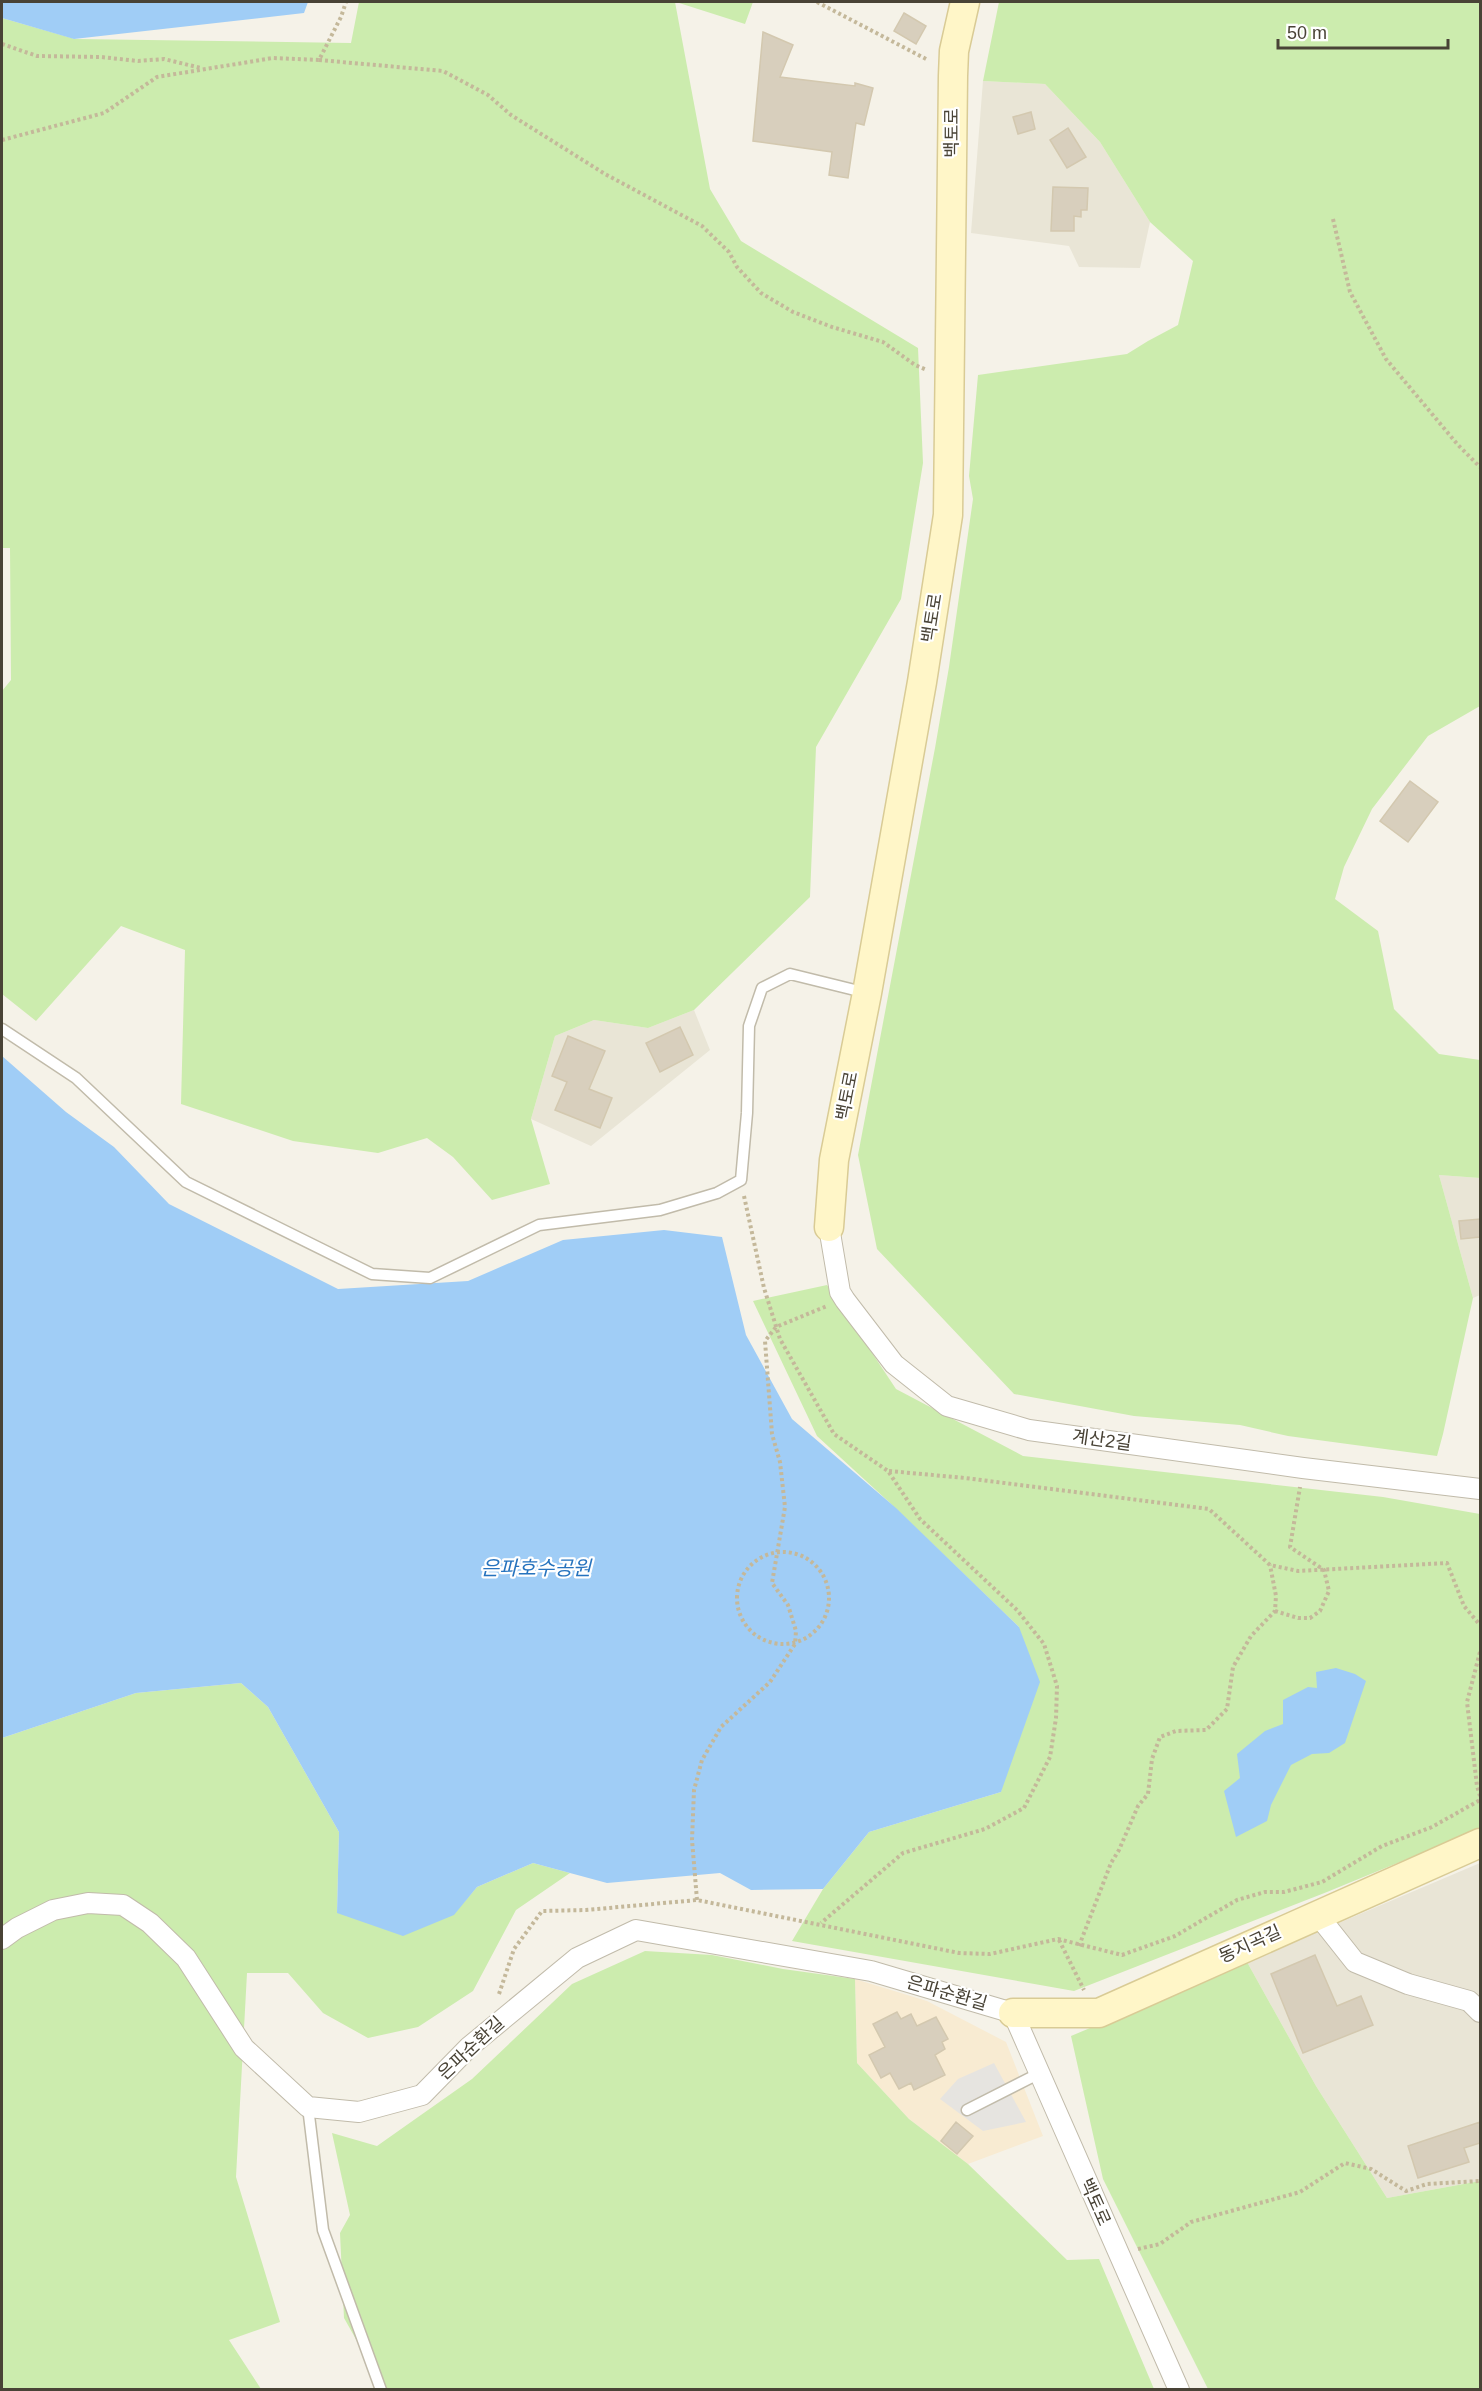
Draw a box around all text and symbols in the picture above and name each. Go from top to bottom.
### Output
scale bar [1278,12,1448,50]
text: 50 m [1287,23,1327,43]
street label: 백토로 [942,108,962,158]
street label: 백토로 [918,592,946,644]
street label: 백토로 [832,1070,862,1122]
street label: 계산2길 [1071,1426,1133,1454]
water label: 은파호수공원 [481,1557,593,1579]
street label: 동지곡길 [1216,1921,1284,1967]
street label: 은파순환길 [904,1972,990,2014]
street label: 은파순환길 [434,2012,508,2084]
street label: 백토로 [1076,2175,1114,2229]

